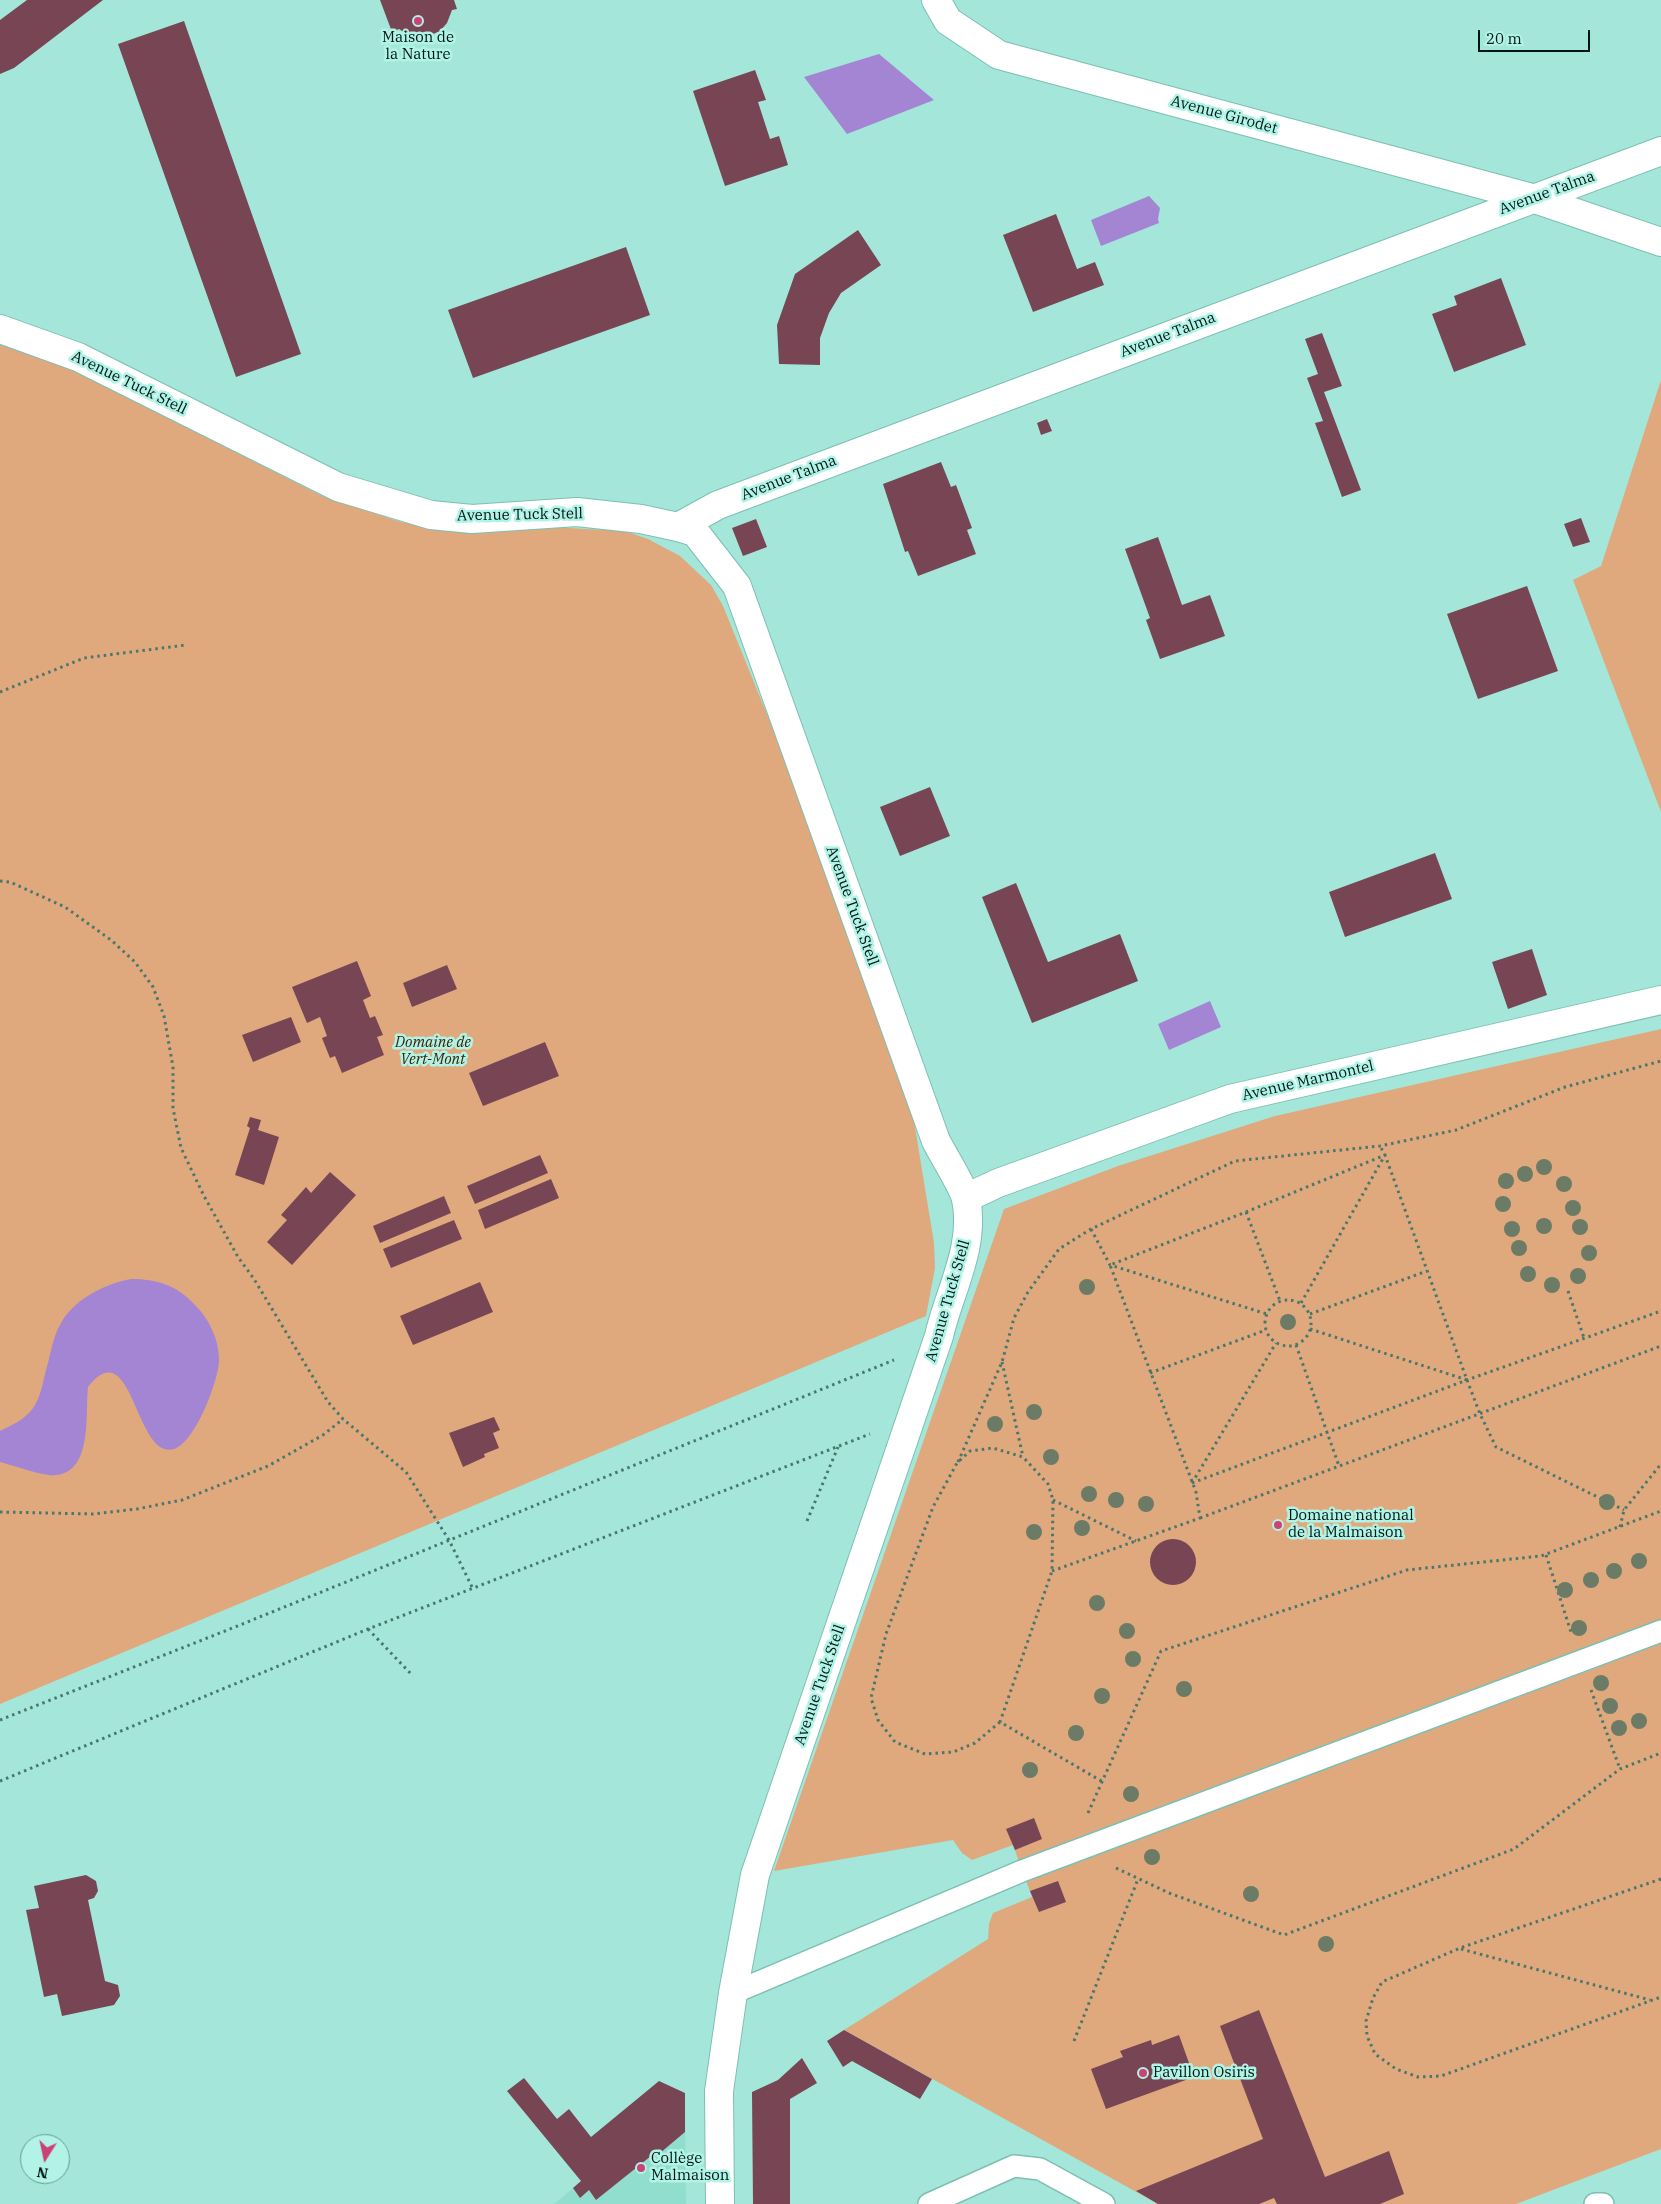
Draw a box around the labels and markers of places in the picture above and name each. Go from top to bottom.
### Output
marker: Maison de la Nature [412,15,424,27]
place label: Maison de la Nature [382,29,454,64]
place label: Domaine national de la Malmaison [1288,1507,1414,1542]
marker: Domaine national de la Malmaison [1272,1519,1284,1531]
place label: Pavillon Osiris [1153,2064,1255,2082]
marker: Pavillon Osiris [1137,2067,1149,2079]
place label: Collège Malmaison [651,2150,729,2185]
marker: Collège Malmaison [635,2162,647,2174]

